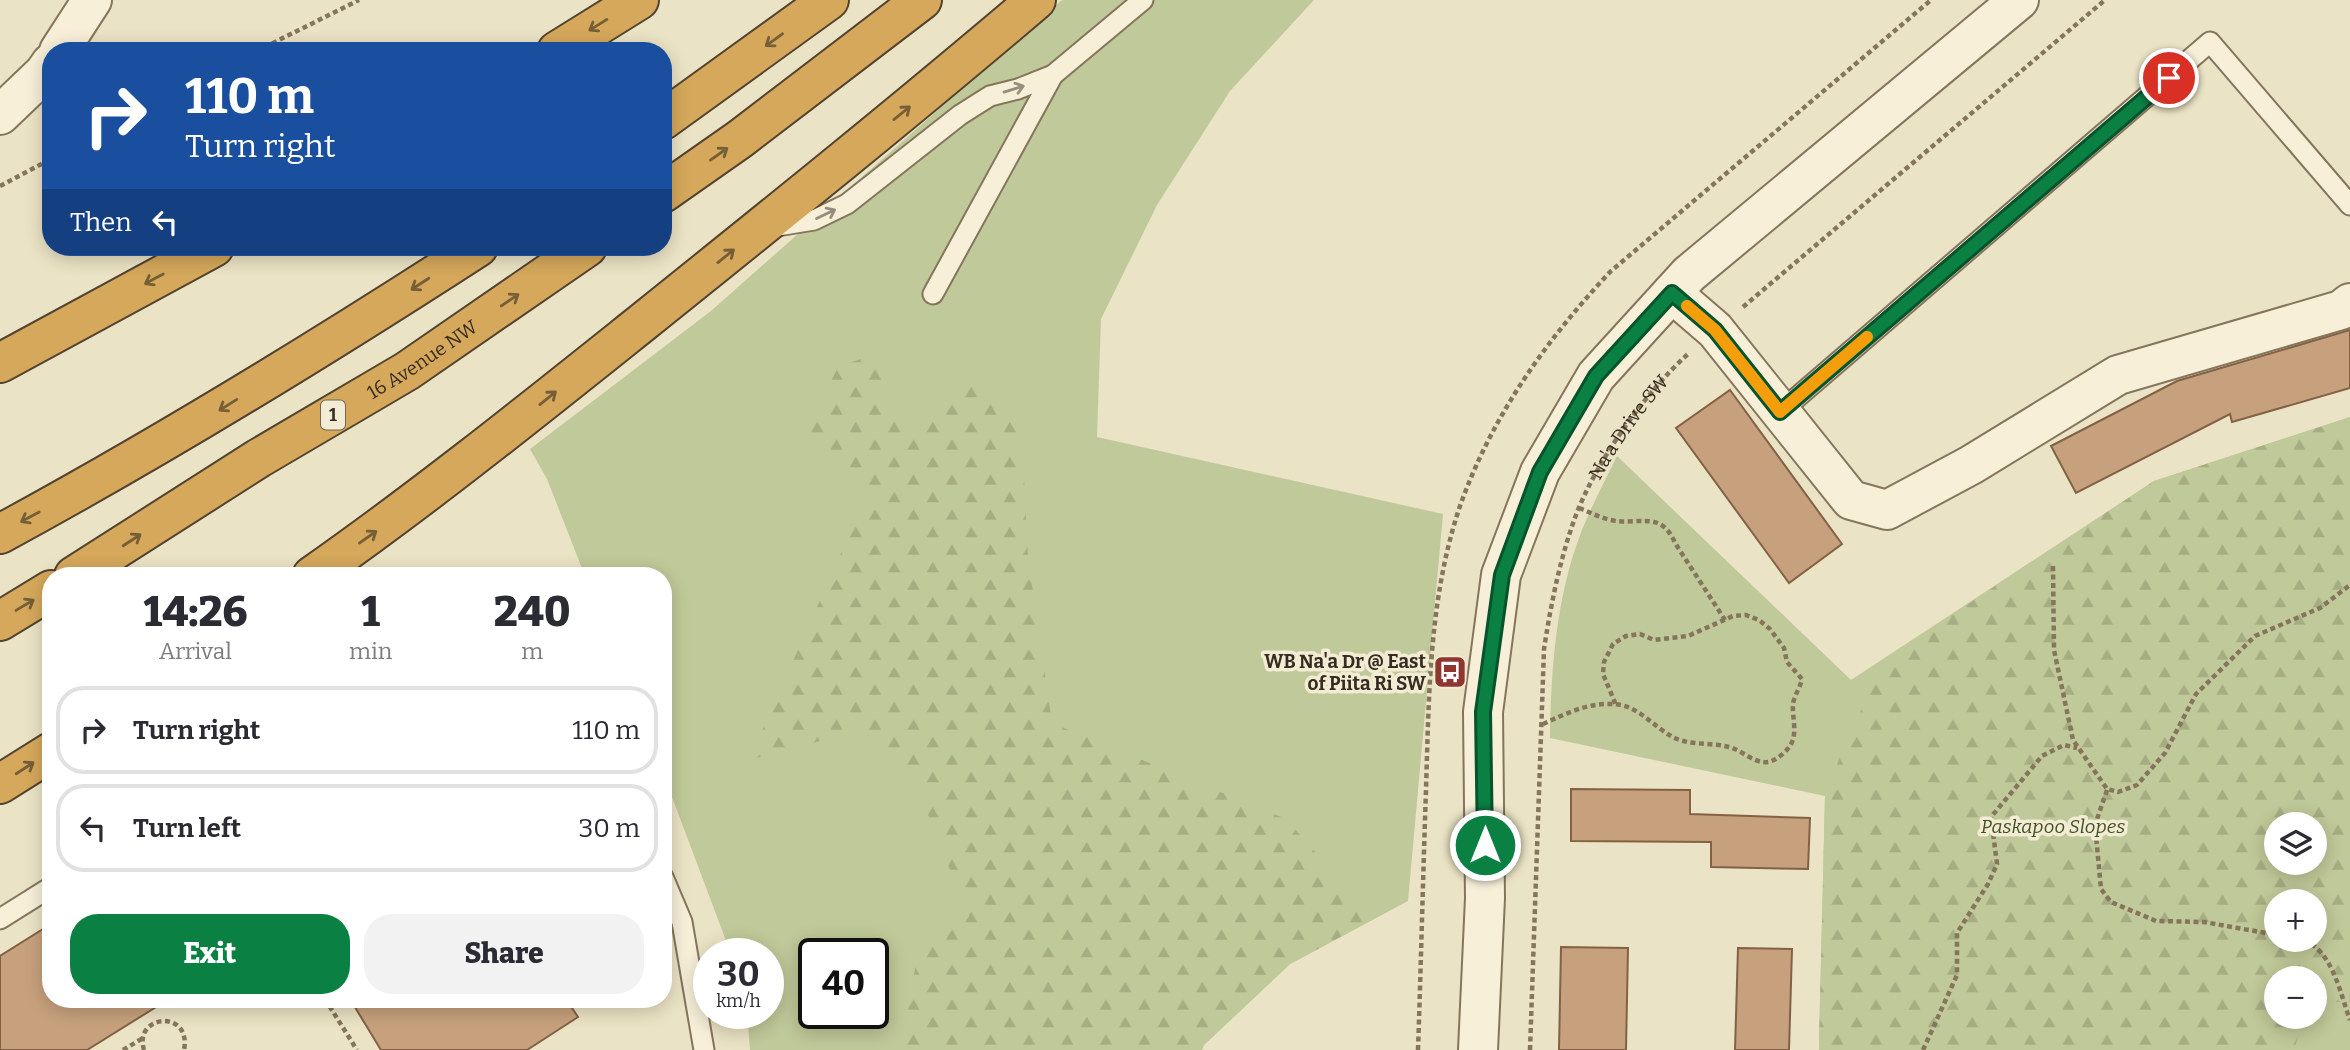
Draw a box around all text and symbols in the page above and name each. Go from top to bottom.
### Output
one-way arrow [589,19,609,33]
one-way arrow [765,33,784,47]
pin [2139,48,2199,108]
icon: arrive [2150,59,2188,97]
text: 110 m [185,67,314,126]
icon: right [70,70,161,161]
one-way arrow [1003,82,1025,95]
one-way arrow [893,105,911,120]
text: Turn right [185,127,336,165]
one-way arrow [709,147,728,161]
icon: left [146,203,184,241]
text: Then [70,207,132,238]
one-way arrow [815,207,836,221]
one-way arrow [716,248,734,264]
one-way arrow [144,273,165,286]
one-way arrow [411,277,431,291]
one-way arrow [500,293,519,307]
street label: 16 Avenue NW [363,315,482,404]
street label: Na'a Drive SW [1584,370,1674,483]
one-way arrow [539,391,557,406]
one-way arrow [218,398,238,412]
road number: 1 [321,400,345,430]
one-way arrow [20,511,41,524]
one-way arrow [357,530,377,544]
one-way arrow [122,533,142,547]
text: 14:26 [144,587,247,637]
text: 1 [361,587,380,637]
text: 240 [494,587,570,637]
one-way arrow [15,598,35,612]
text: Arrival [159,637,232,665]
text: min [349,637,392,665]
text: m [521,637,543,665]
place label: WB Na'a Dr @ East of Piita Ri SW [1264,650,1427,695]
bus stop icon: WB Na'a Dr @ East of Piita Ri SW [1431,653,1469,691]
icon: right [74,711,112,749]
text: Turn right [133,715,260,746]
text: 110 m [572,715,640,746]
one-way arrow [15,761,35,775]
position arrow [1448,808,1522,882]
icon: left [74,809,112,847]
map controls [2264,812,2327,1029]
button: layers [2264,812,2327,875]
text: Turn left [133,813,241,844]
text: 30 m [579,813,640,844]
park label: Paskapoo Slopes [1981,815,2125,838]
button: + [2264,889,2327,952]
button: Exit [70,914,350,994]
button: Share [364,914,644,994]
speed limit sign: 40 [798,938,889,1029]
text: 30 [717,953,760,995]
button: − [2264,966,2327,1029]
text: km/h [716,990,761,1012]

